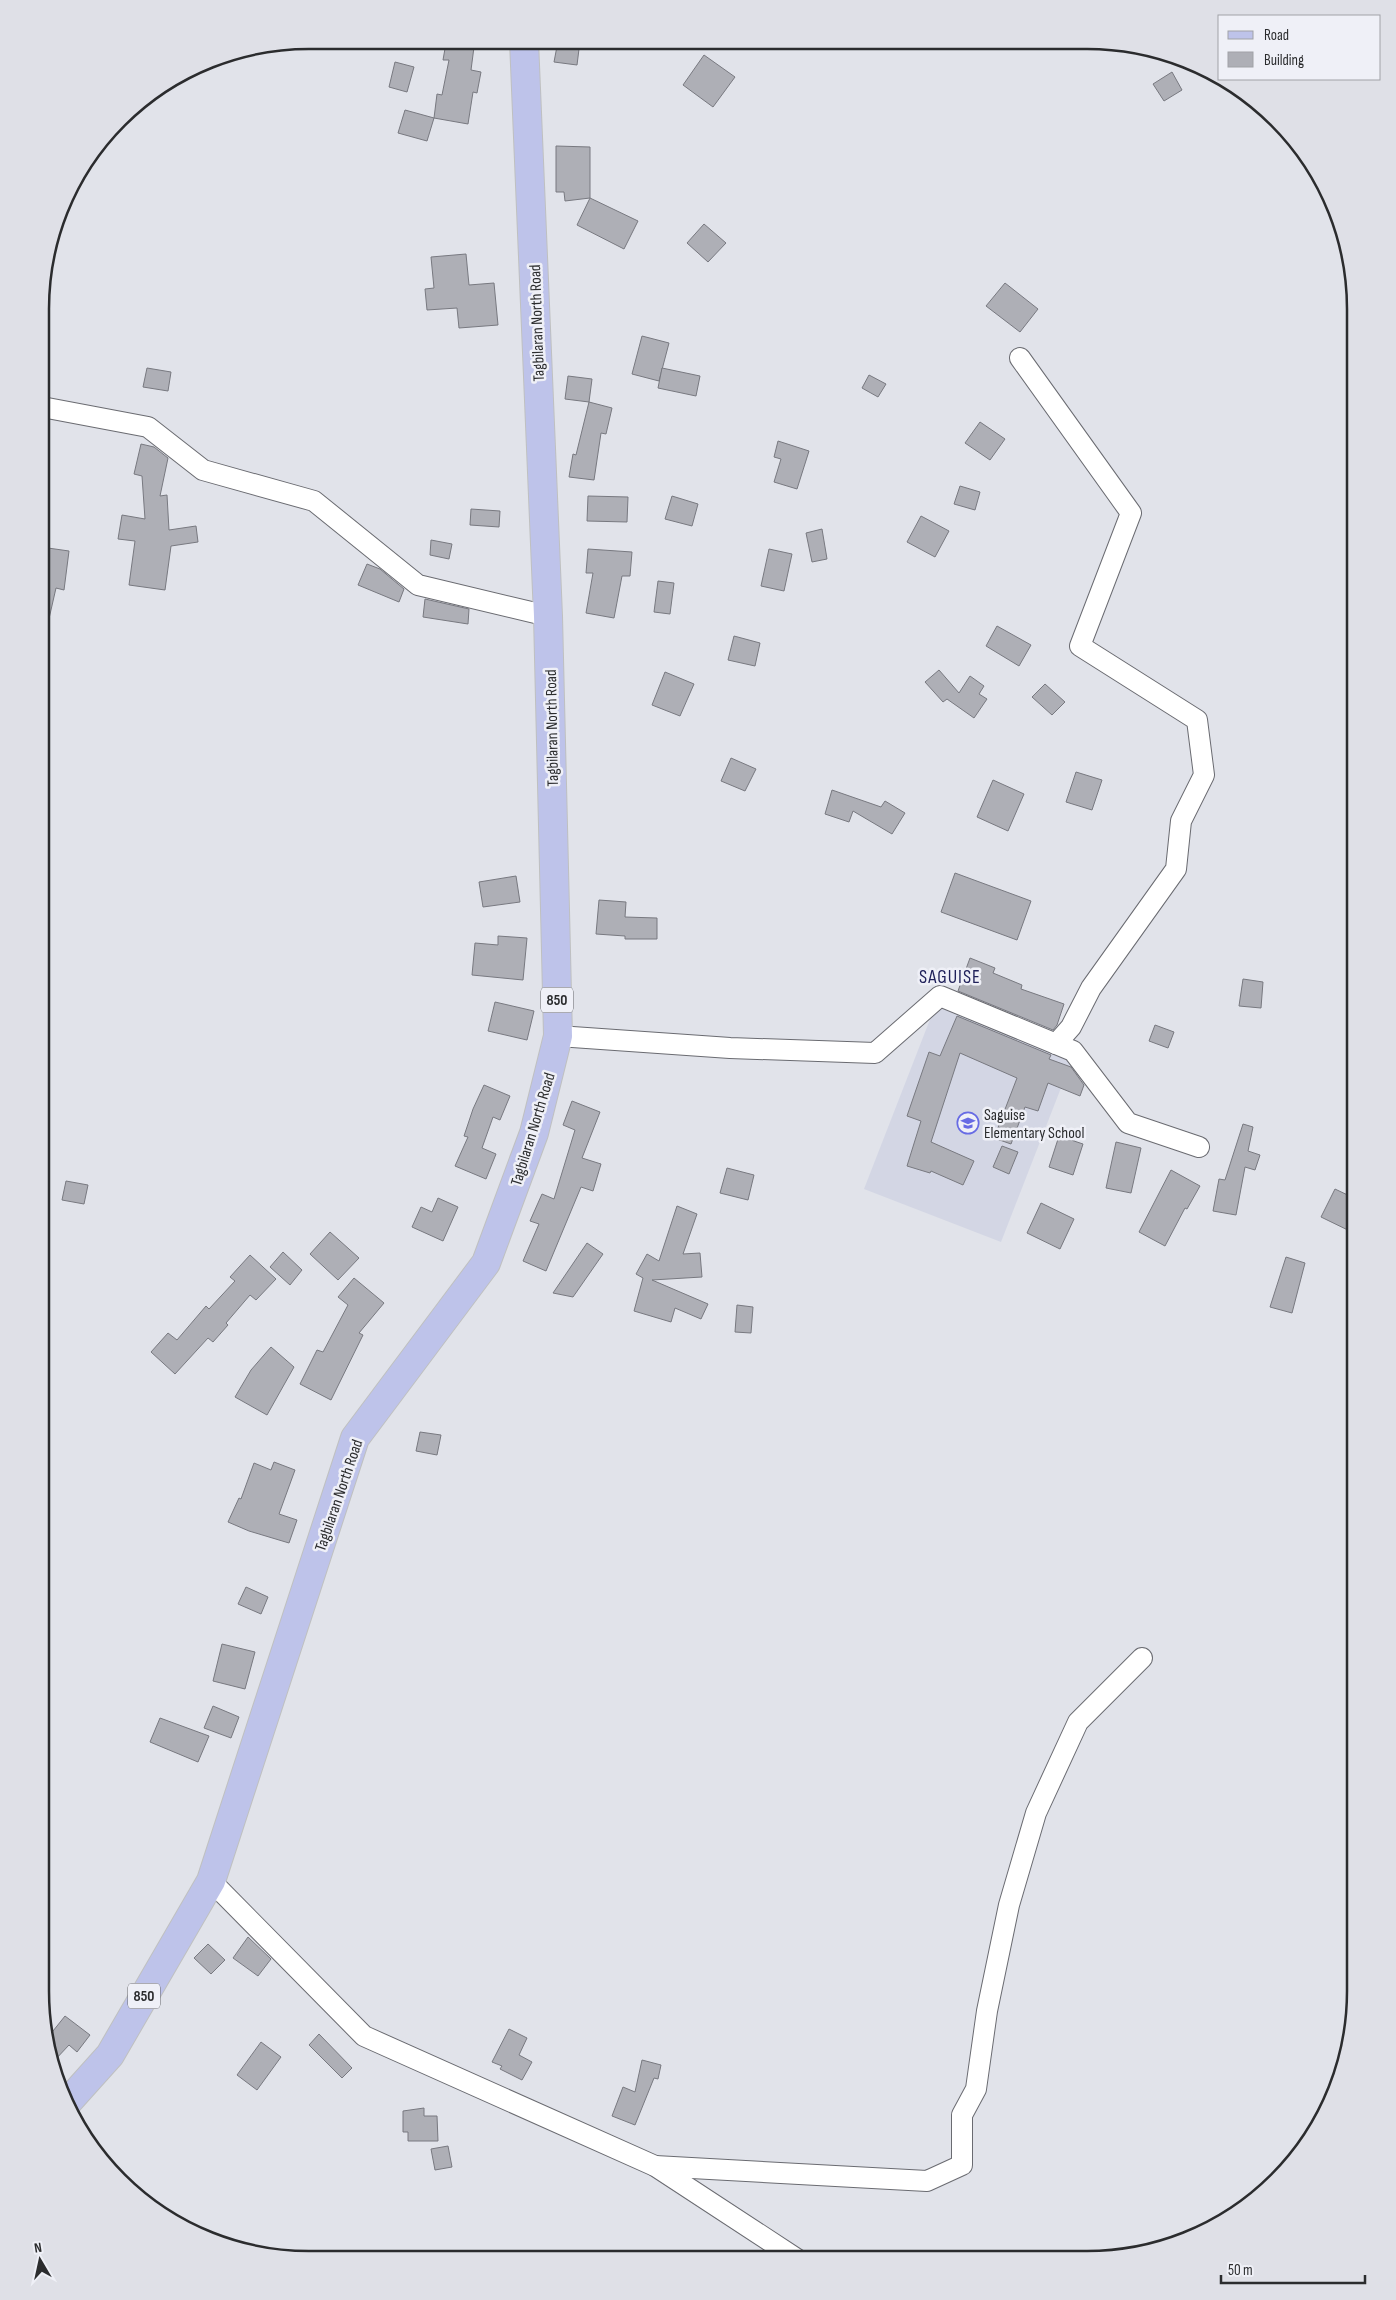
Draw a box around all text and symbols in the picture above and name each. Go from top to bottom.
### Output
legend [1218,15,1381,80]
text: Road [1264,26,1289,45]
text: Building [1264,51,1304,70]
street label: Tagbilaran North Road [526,264,549,382]
street label: Tagbilaran North Road [542,669,563,787]
district label: SAGUISE [919,966,981,989]
road number: 850 [541,988,573,1012]
street label: Tagbilaran North Road [507,1071,560,1188]
place label: Saguise Elementary School [984,1106,1084,1143]
school or university icon: Saguise Elementary School [956,1111,980,1135]
street label: Tagbilaran North Road [311,1437,367,1554]
road number: 850 [128,1984,160,2008]
north arrow [15,2235,65,2285]
text: N [33,2239,43,2257]
scale bar [1221,2252,1365,2284]
text: 50 m [1228,2261,1253,2280]

